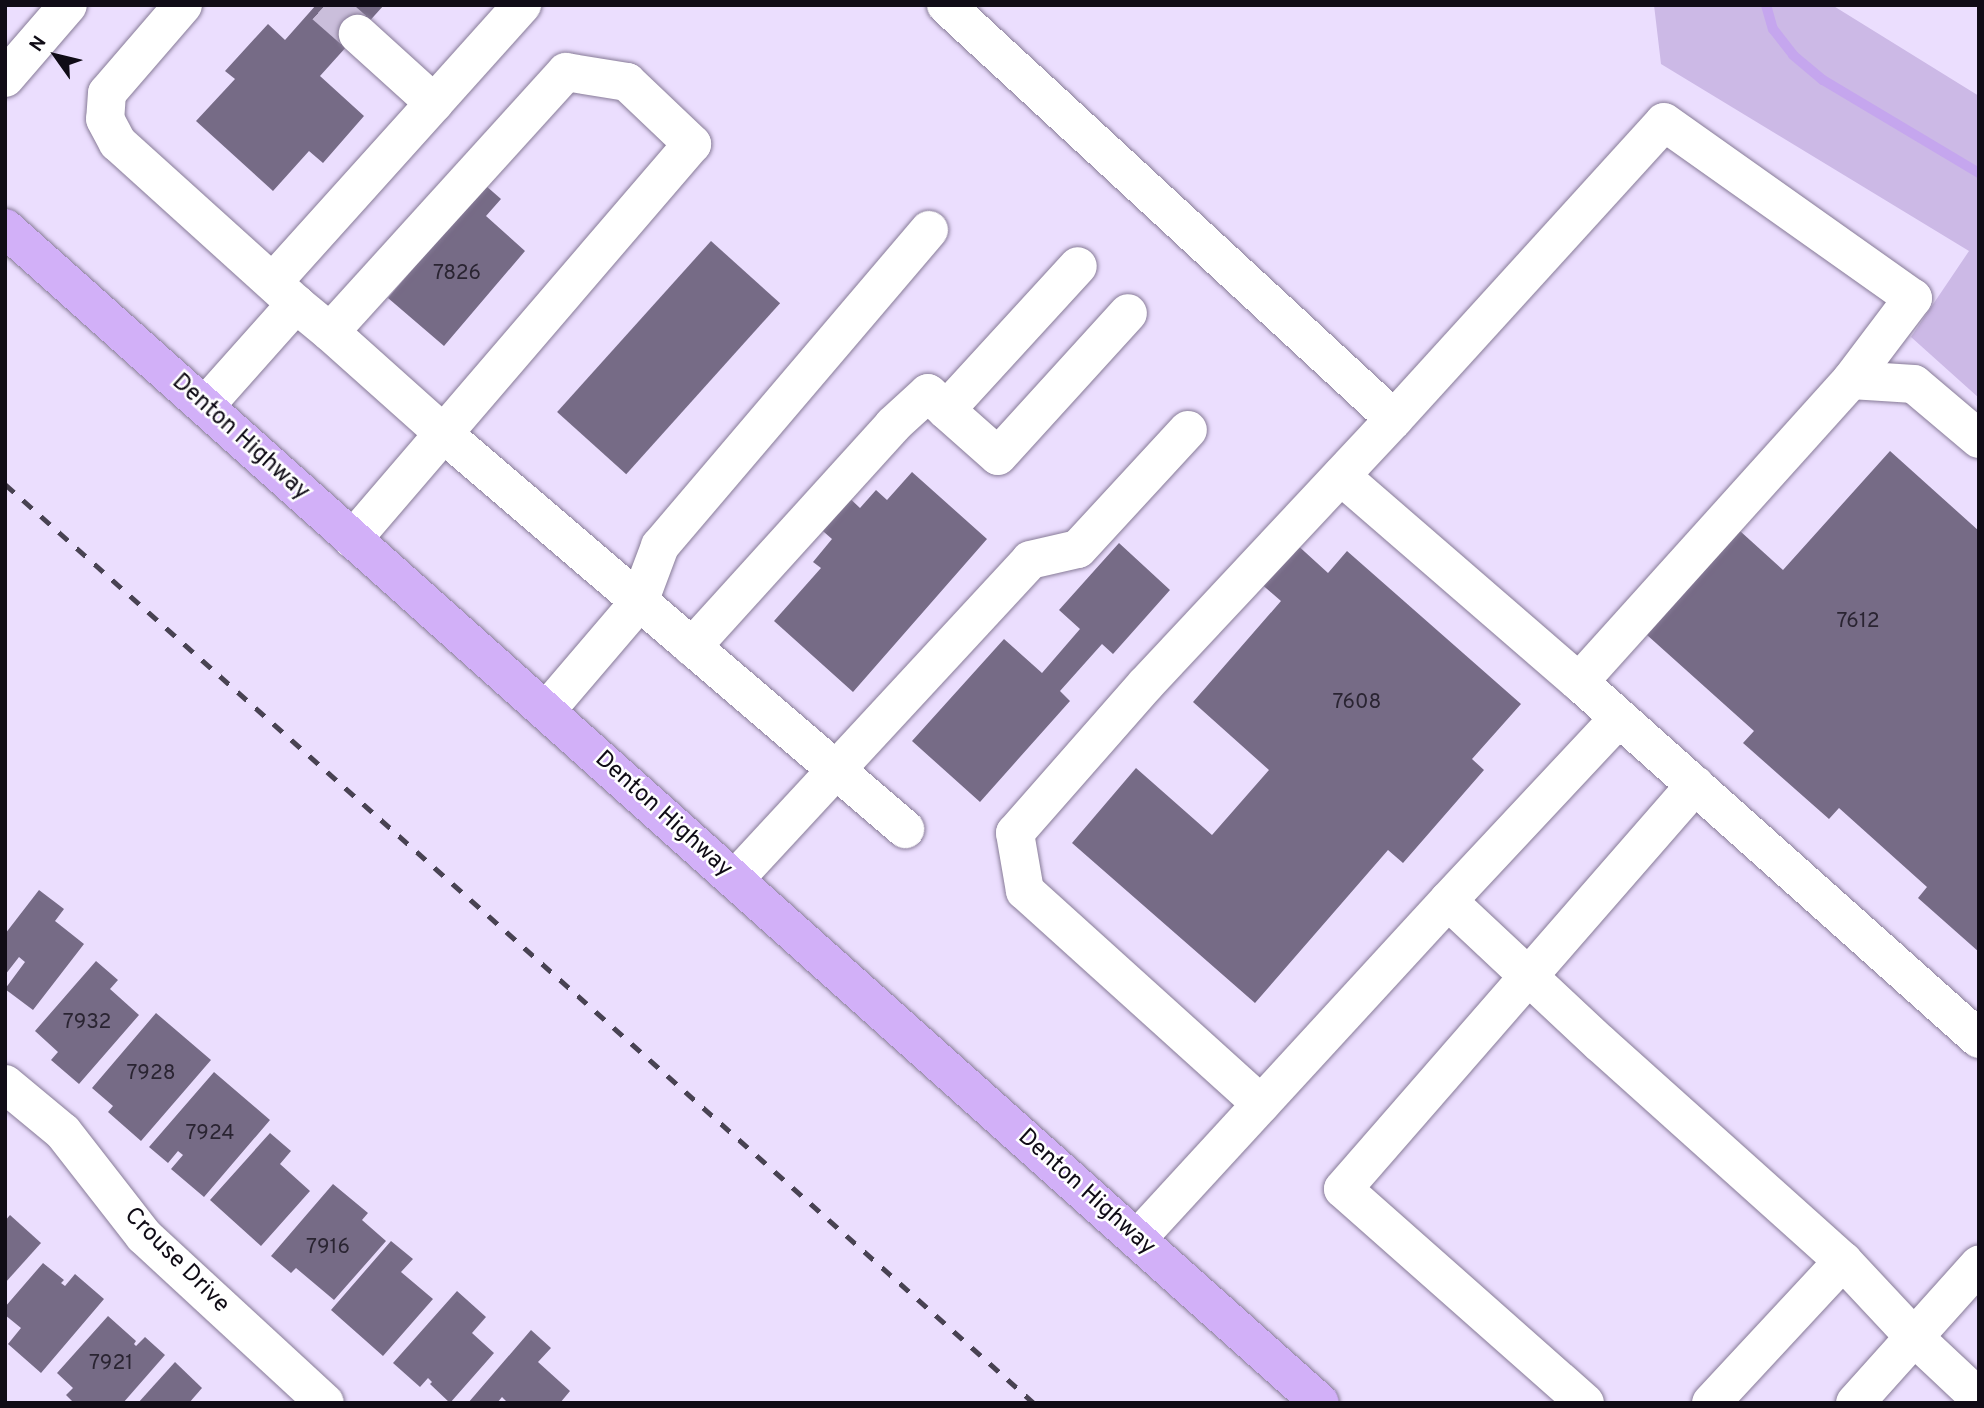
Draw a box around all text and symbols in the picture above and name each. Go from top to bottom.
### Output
north arrow [21,21,91,91]
text: N [25,32,52,57]
house number: 7826 [433,261,481,287]
street label: Denton Highway [165,369,315,507]
house number: 7612 [1836,609,1880,635]
house number: 7608 [1333,690,1381,716]
street label: Denton Highway [588,746,738,884]
house number: 7932 [63,1010,111,1036]
house number: 7928 [126,1061,176,1087]
house number: 7924 [185,1121,235,1147]
street label: Denton Highway [1011,1124,1161,1262]
street label: Crouse Drive [117,1202,235,1320]
house number: 7916 [306,1235,350,1261]
house number: 7921 [89,1351,133,1377]

